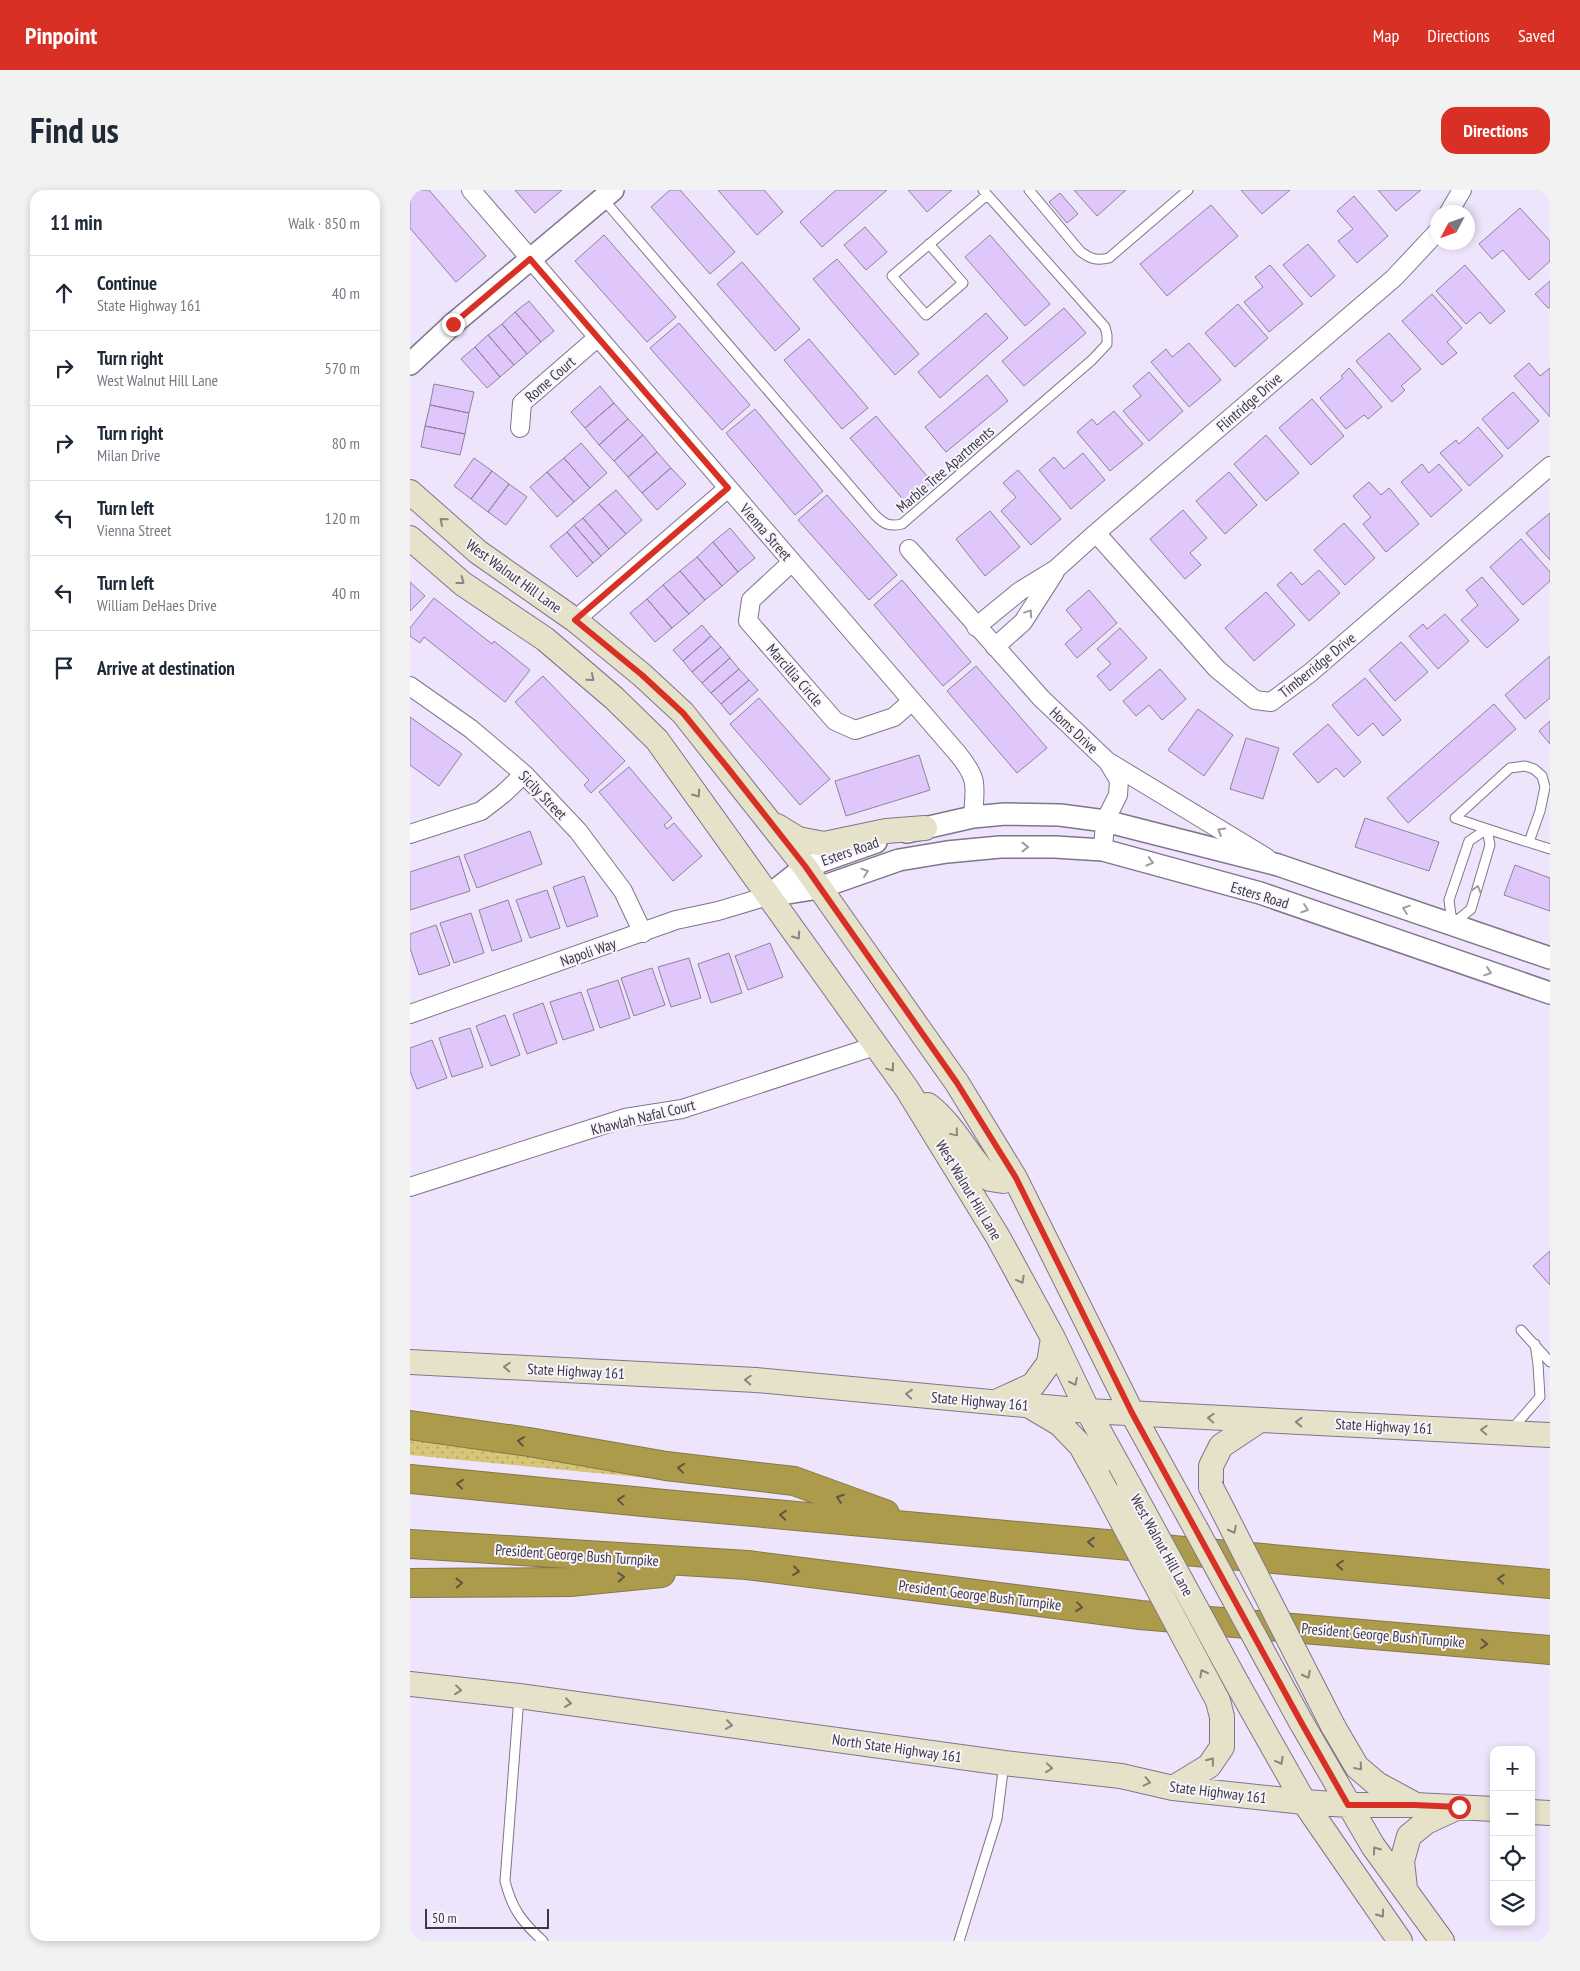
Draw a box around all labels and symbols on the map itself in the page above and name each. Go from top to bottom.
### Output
north arrow [1430,205,1475,250]
route end [442,313,465,336]
street label: Rome Court [521,352,579,406]
street label: Flintridge Drive [1212,368,1286,436]
street label: Marble Tree Apartments [892,421,998,517]
street label: Vienna Street [735,499,796,565]
one-way arrow [439,518,448,527]
street label: West Walnut Hill Lane [462,535,566,617]
one-way arrow [455,575,465,584]
one-way arrow [1023,609,1032,618]
street label: Timberridge Drive [1275,628,1359,702]
street label: Marcillia Circle [763,640,827,710]
one-way arrow [585,672,594,681]
street label: Homs Drive [1046,703,1102,757]
street label: Sicily Street [515,766,571,824]
one-way arrow [691,788,700,798]
one-way arrow [1218,827,1227,837]
street label: Esters Road [819,832,881,870]
one-way arrow [1021,842,1029,852]
one-way arrow [1145,857,1153,867]
one-way arrow [860,868,869,878]
street label: Esters Road [1229,877,1291,913]
one-way arrow [1472,885,1482,893]
one-way arrow [1301,903,1309,913]
one-way arrow [1402,905,1411,915]
one-way arrow [791,930,800,940]
street label: Napoli Way [557,933,619,970]
one-way arrow [1484,966,1492,976]
one-way arrow [886,1062,894,1071]
street label: Khawlah Nafal Court [589,1095,697,1139]
one-way arrow [949,1128,958,1137]
street label: West Walnut Hill Lane [932,1136,1006,1244]
one-way arrow [1015,1274,1025,1283]
street label: State Highway 161 [527,1359,625,1383]
one-way arrow [503,1361,511,1372]
one-way arrow [743,1374,751,1385]
one-way arrow [1068,1377,1078,1386]
street label: State Highway 161 [930,1387,1030,1415]
one-way arrow [905,1389,913,1400]
one-way arrow [1207,1412,1215,1423]
street label: State Highway 161 [1335,1414,1433,1438]
one-way arrow [1295,1416,1303,1427]
one-way arrow [1480,1425,1488,1436]
one-way arrow [517,1436,525,1447]
one-way arrow [677,1463,685,1474]
one-way arrow [455,1479,463,1490]
street label: West Walnut Hill Lane [1126,1491,1198,1599]
one-way arrow [836,1494,845,1504]
one-way arrow [617,1495,625,1506]
one-way arrow [779,1509,787,1520]
one-way arrow [1227,1525,1237,1534]
one-way arrow [1086,1536,1094,1547]
street label: President George Bush Turnpike [495,1540,659,1570]
one-way arrow [1335,1560,1343,1571]
one-way arrow [792,1565,800,1576]
one-way arrow [617,1572,625,1583]
one-way arrow [1497,1574,1505,1585]
street label: President George Bush Turnpike [898,1576,1062,1614]
one-way arrow [455,1578,463,1588]
one-way arrow [1075,1601,1083,1612]
street label: President George Bush Turnpike [1301,1618,1465,1652]
one-way arrow [1481,1638,1489,1649]
one-way arrow [1199,1669,1209,1678]
one-way arrow [1301,1670,1311,1679]
one-way arrow [455,1684,463,1695]
one-way arrow [564,1697,572,1708]
one-way arrow [725,1719,733,1730]
street label: North State Highway 161 [831,1729,963,1767]
one-way arrow [1274,1756,1284,1765]
one-way arrow [1206,1758,1214,1767]
one-way arrow [1353,1761,1362,1770]
one-way arrow [1045,1762,1053,1773]
one-way arrow [1143,1776,1151,1787]
street label: State Highway 161 [1168,1777,1268,1807]
route start [1448,1796,1471,1819]
one-way arrow [1373,1846,1382,1856]
scale bar [425,1906,549,1929]
one-way arrow [1375,1909,1384,1918]

